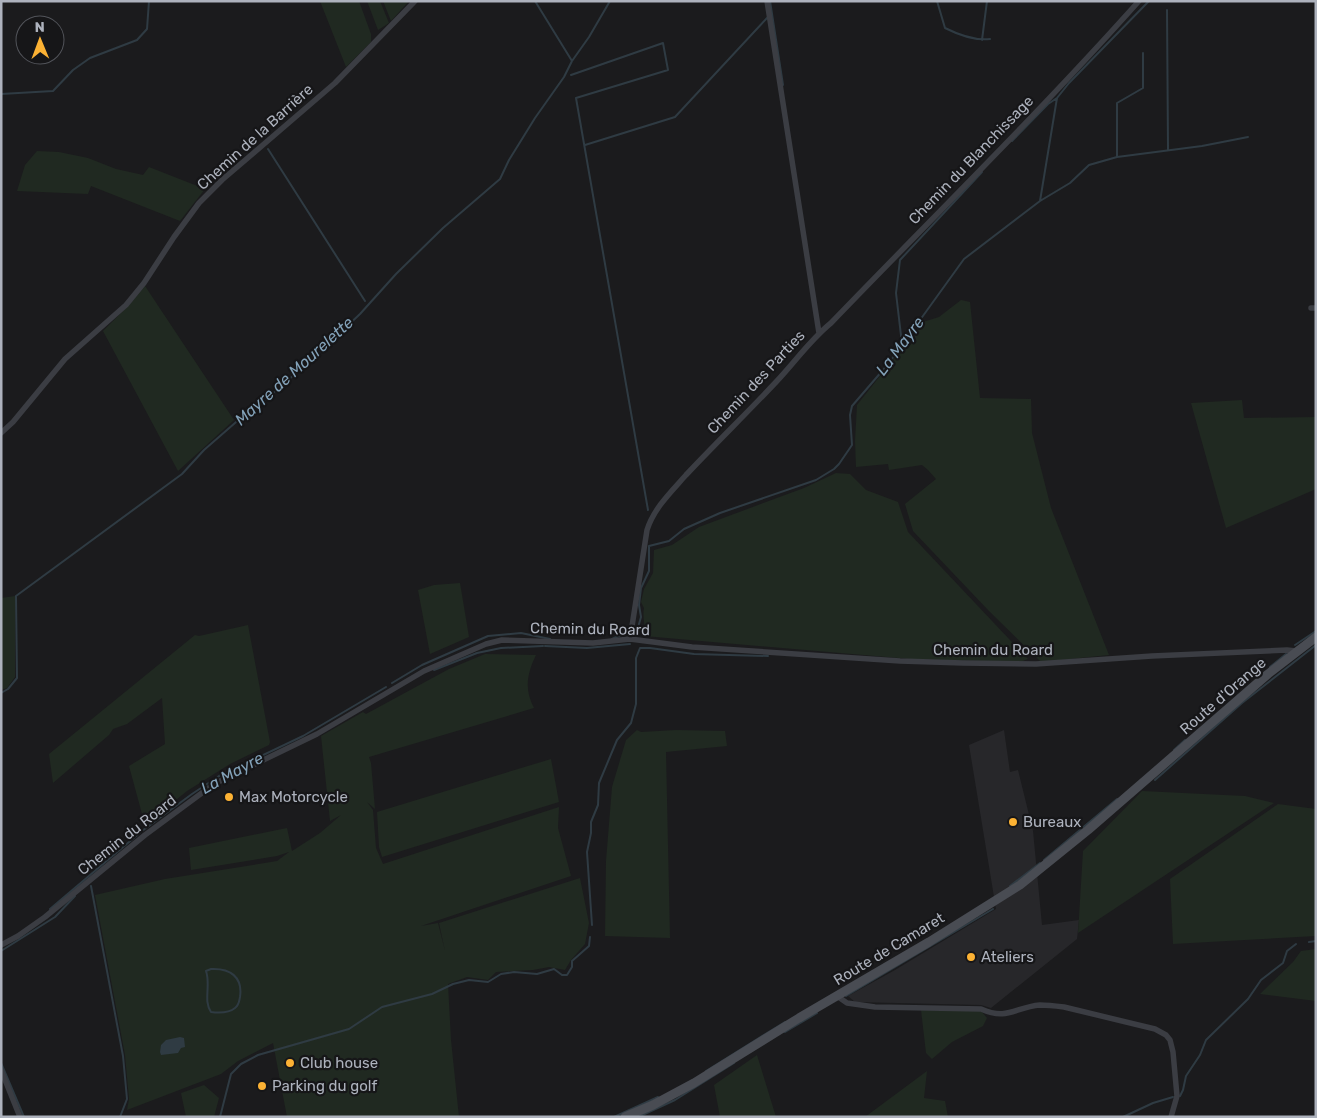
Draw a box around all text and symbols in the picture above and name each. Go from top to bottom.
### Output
north arrow [15,15,65,65]
text: N [35,19,45,36]
street label: Chemin de la Barrière [193,80,317,194]
street label: Chemin du Blanchissage [905,92,1037,228]
water label: Mayre de Mourelette [231,313,357,429]
water label: La Mayre [872,313,928,379]
street label: Chemin des Parties [703,326,809,437]
street label: Chemin du Roard [530,619,650,639]
street label: Chemin du Roard [933,641,1053,659]
street label: Route d'Orange [1176,654,1270,738]
water label: La Mayre [198,748,266,798]
place label: Max Motorcycle [239,788,348,806]
street label: Chemin du Roard [74,791,180,879]
marker: Max Motorcycle [223,791,235,803]
place label: Bureaux [1023,813,1081,831]
marker: Bureaux [1007,816,1019,828]
street label: Route de Camaret [830,909,948,989]
place label: Ateliers [981,948,1034,966]
marker: Ateliers [965,951,977,963]
place label: Club house [300,1054,378,1072]
marker: Club house [284,1057,296,1069]
place label: Parking du golf [272,1077,377,1095]
marker: Parking du golf [256,1080,268,1092]

